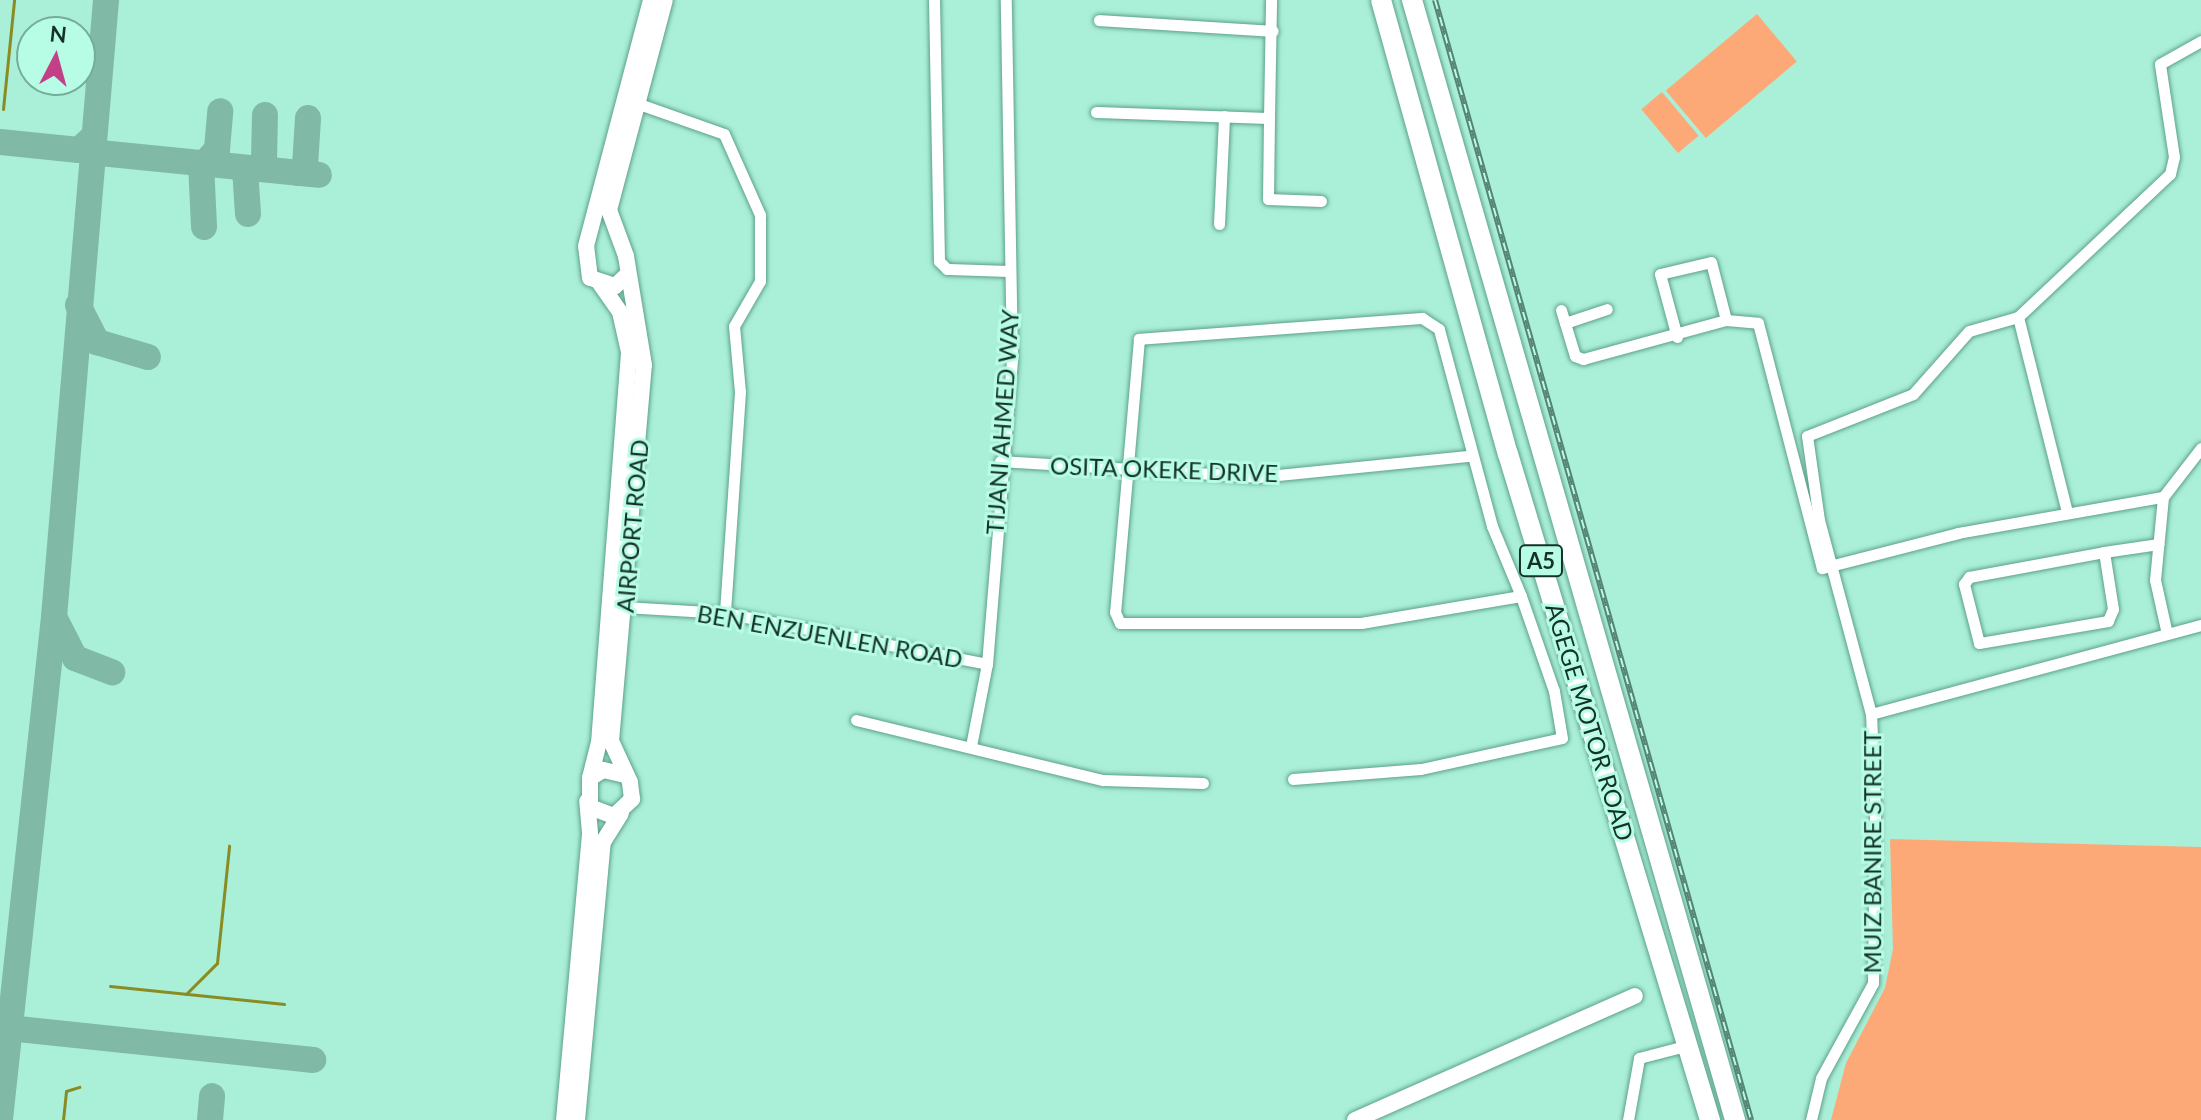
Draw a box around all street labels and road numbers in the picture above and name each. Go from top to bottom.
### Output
street label: TIJANI AHMED WAY [980,308,1024,536]
street label: AIRPORT ROAD [610,438,654,614]
street label: OSITA OKEKE DRIVE [1049,451,1279,487]
road number: A5 [1517,543,1565,579]
street label: BEN ENZUENLEN ROAD [695,598,965,674]
street label: AGEGE MOTOR ROAD [1540,600,1640,844]
street label: MUIZ BANIRE STREET [1858,731,1886,973]

